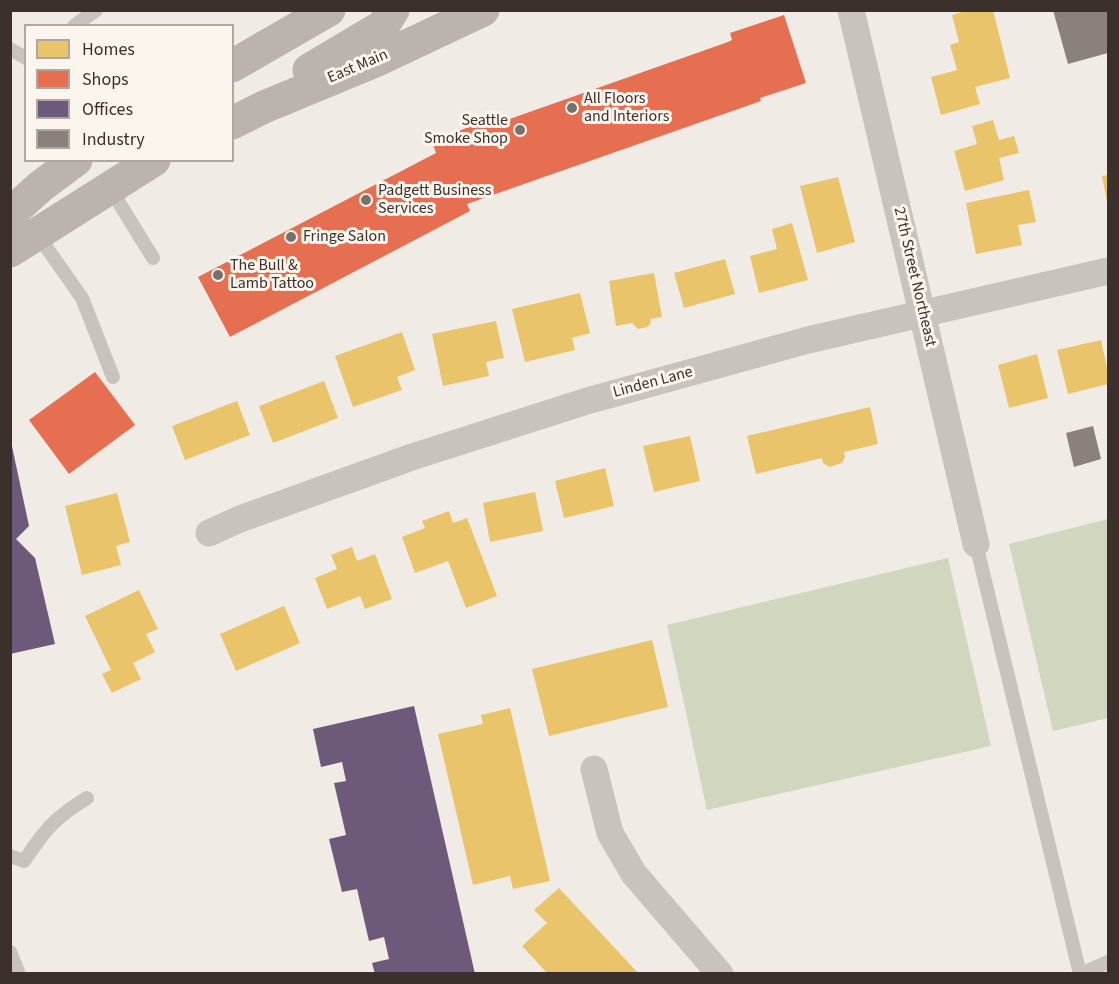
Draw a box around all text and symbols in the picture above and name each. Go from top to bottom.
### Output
legend [24,24,234,162]
text: Homes [82,37,135,62]
street label: East Main [325,46,391,88]
text: Shops [82,67,129,92]
place label: All Floors and Interiors [584,89,669,127]
text: Offices [82,97,133,122]
marker: All Floors and Interiors [565,101,579,115]
place label: Seattle Smoke Shop [424,111,508,149]
marker: Seattle Smoke Shop [513,123,527,137]
text: Industry [82,127,145,152]
place label: Padgett Business Services [378,181,491,219]
marker: Padgett Business Services [359,193,373,207]
street label: 27th Street Northeast [889,205,939,349]
place label: Fringe Salon [303,227,386,247]
marker: Fringe Salon [284,230,298,244]
place label: The Bull & Lamb Tattoo [230,256,314,294]
marker: The Bull & Lamb Tattoo [211,268,225,282]
street label: Linden Lane [611,363,695,403]

